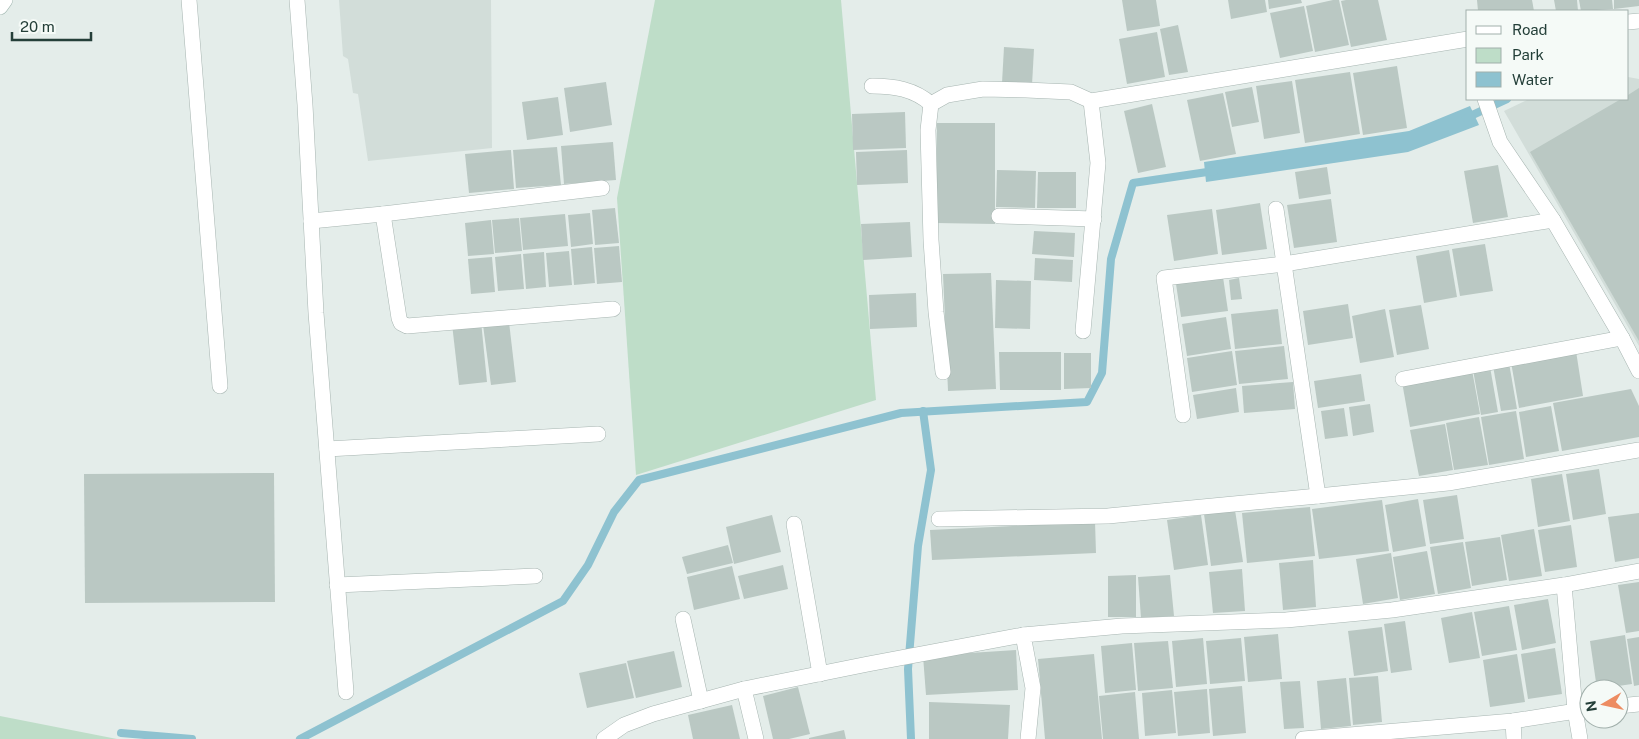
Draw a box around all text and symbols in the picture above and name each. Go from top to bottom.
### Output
scale bar [12,10,91,42]
legend [1466,10,1629,100]
text: 20 m [20,18,55,35]
text: Road [1512,21,1548,38]
text: Park [1512,46,1544,63]
text: Water [1512,71,1554,88]
north arrow [1579,679,1629,729]
text: N [1582,699,1600,713]

